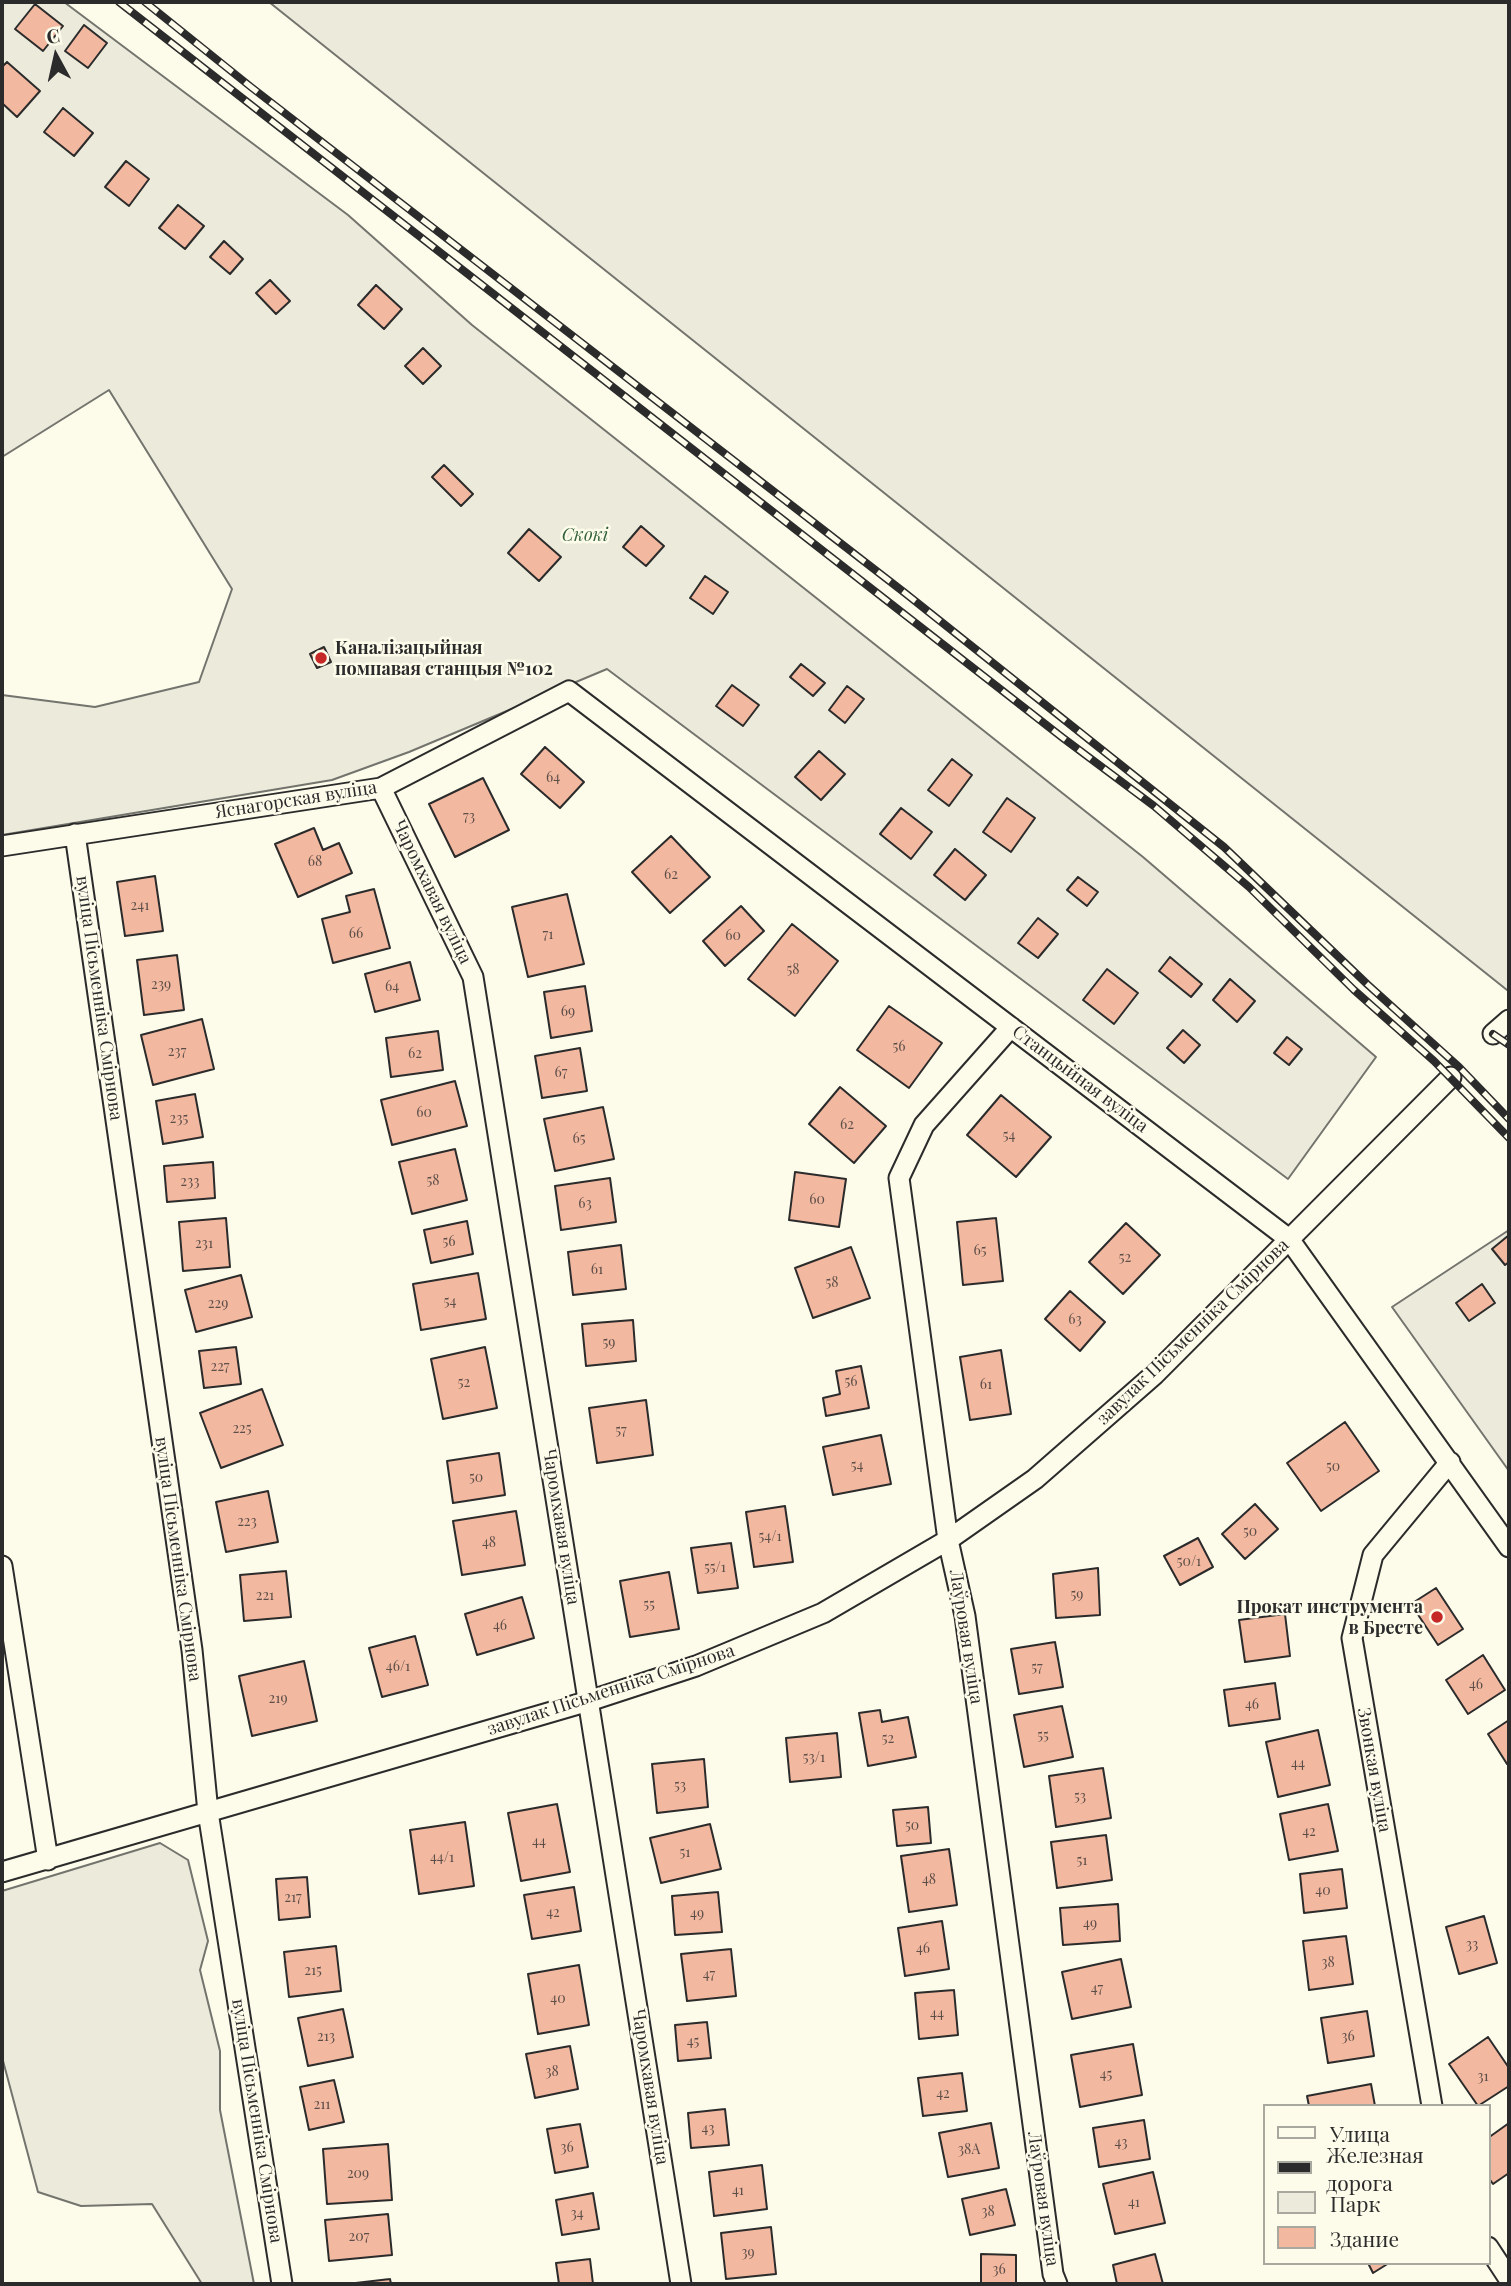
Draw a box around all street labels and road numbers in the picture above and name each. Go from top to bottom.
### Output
street label: Яснагорская вуліца [214,777,378,823]
street label: Чаромхавая вуліца [388,816,476,968]
street label: вуліца Пісьменніка Смірнова [71,874,127,1122]
street label: Станцыйная вуліца [1008,1021,1152,1137]
street label: завулак Пісьменніка Смірнова [1093,1234,1293,1430]
street label: вуліца Пісьменніка Смірнова [150,1435,206,1683]
street label: Чаромхавая вуліца [538,1447,584,1607]
street label: Лаўровая вуліца [945,1568,987,1706]
street label: завулак Пісьменніка Смірнова [485,1640,737,1740]
street label: Звонкая вуліца [1352,1706,1396,1834]
street label: вуліца Пісьменніка Смірнова [227,1997,287,2245]
street label: Чаромхавая вуліца [627,2007,673,2167]
street label: Лаўровая вуліца [1023,2130,1063,2268]

